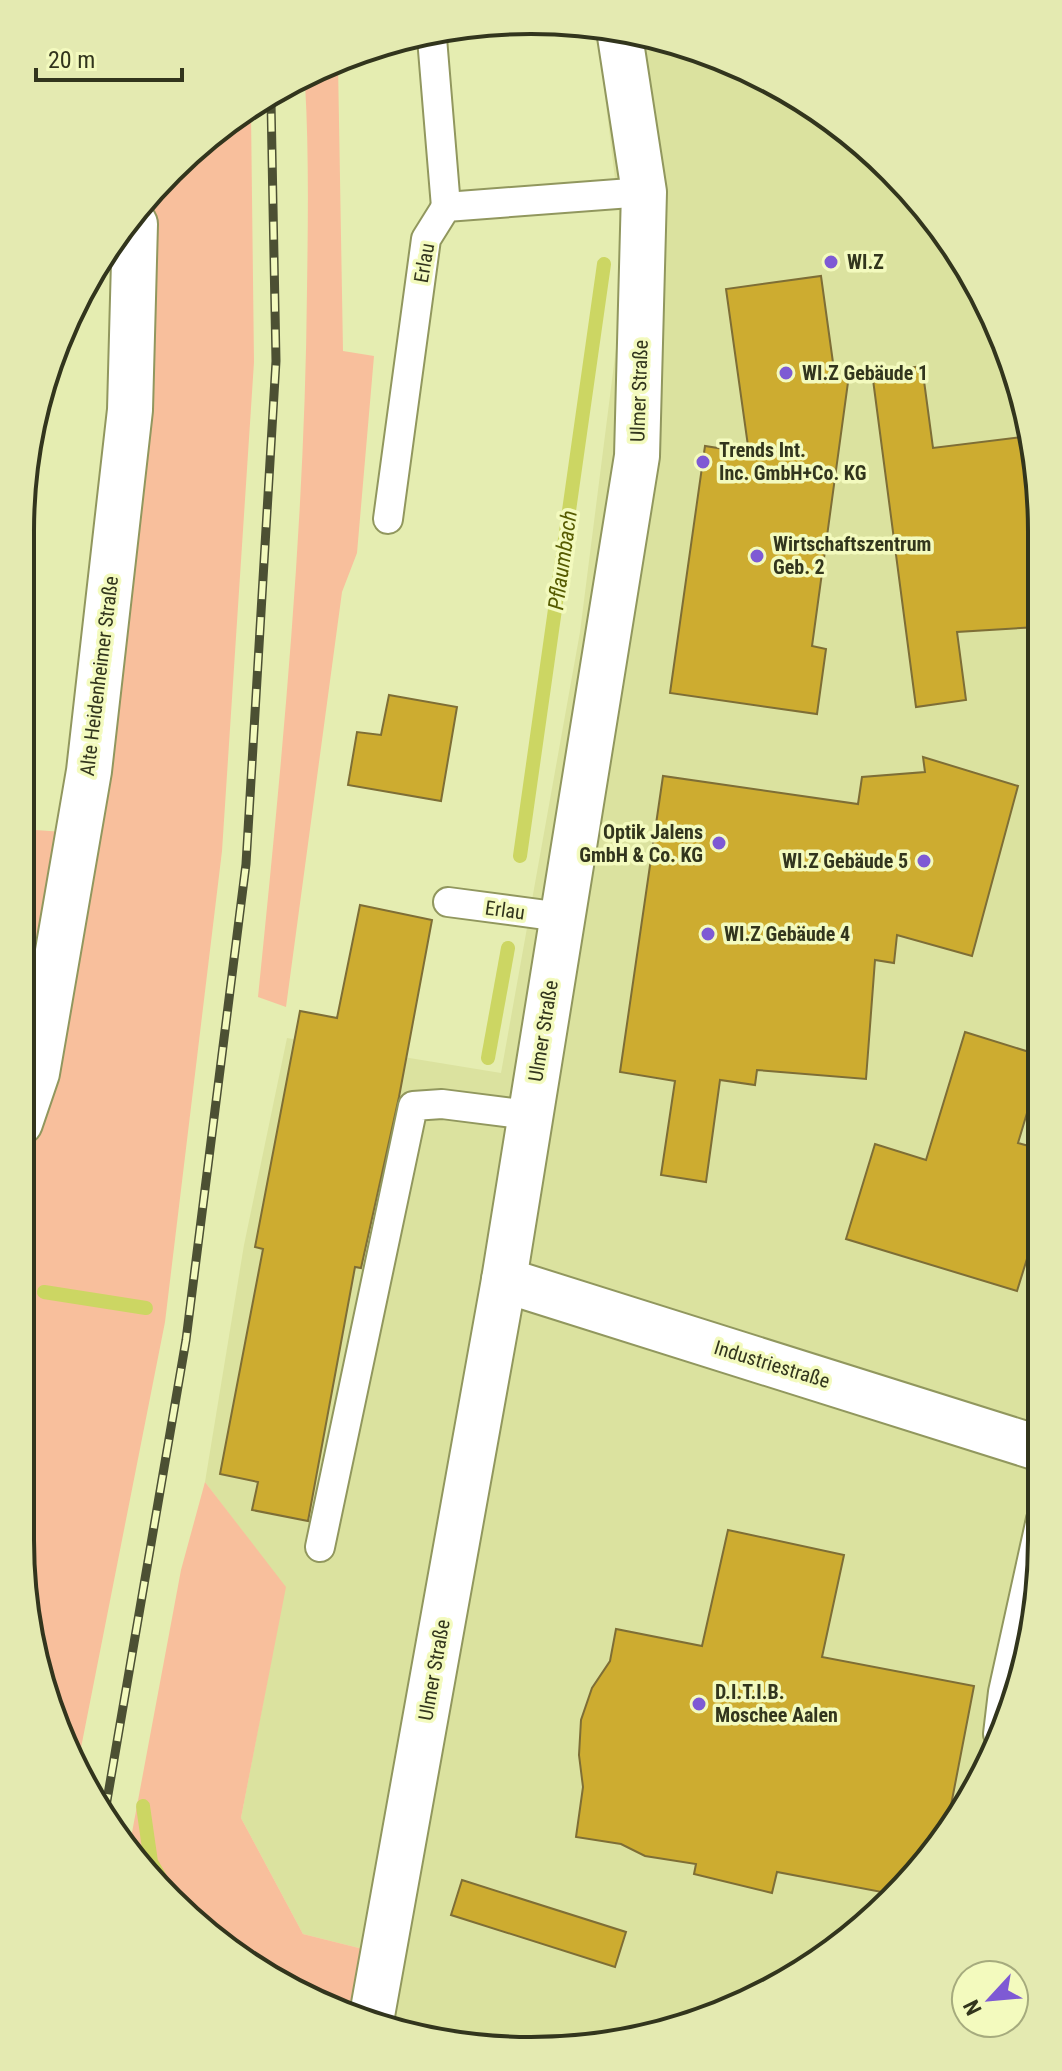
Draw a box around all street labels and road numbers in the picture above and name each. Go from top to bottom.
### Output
street label: Erlau [409,241,439,285]
street label: Ulmer Straße [625,339,653,443]
street label: Alte Heidenheimer Straße [75,575,123,777]
street label: Erlau [484,895,526,925]
street label: Ulmer Straße [523,979,563,1083]
street label: Industriestraße [711,1335,833,1393]
street label: Ulmer Straße [413,1618,455,1722]

